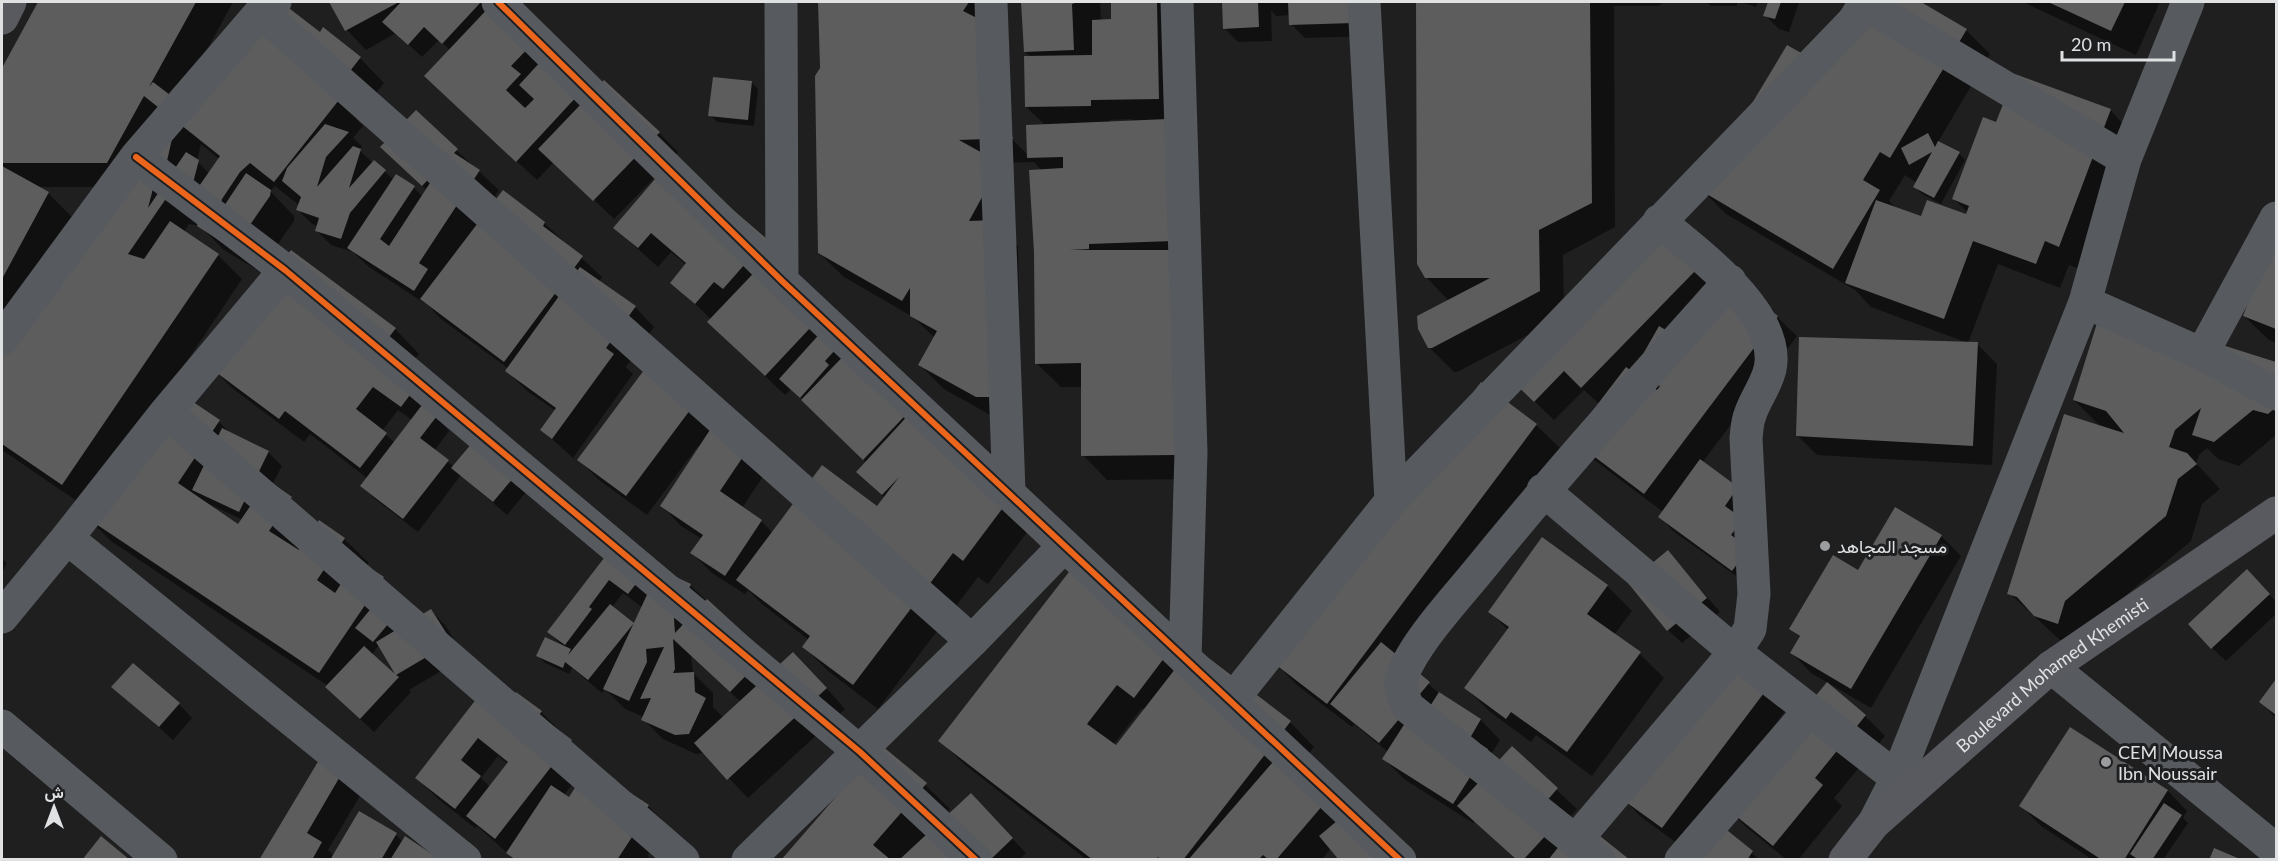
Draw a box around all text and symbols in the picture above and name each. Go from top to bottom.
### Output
scale bar [2062,24,2174,62]
text: 20 m [2071,33,2111,55]
place label: مسجد المجاهد [1837,535,1947,557]
marker: مسجد المجاهد [1818,539,1832,553]
street label: Boulevard Mohamed Khemisti [1951,593,2152,757]
place label: CEM Moussa Ibn Noussair [2118,741,2223,784]
marker: CEM Moussa Ibn Noussair [2099,755,2113,769]
north arrow [24,777,84,837]
text: ش [44,782,64,802]

